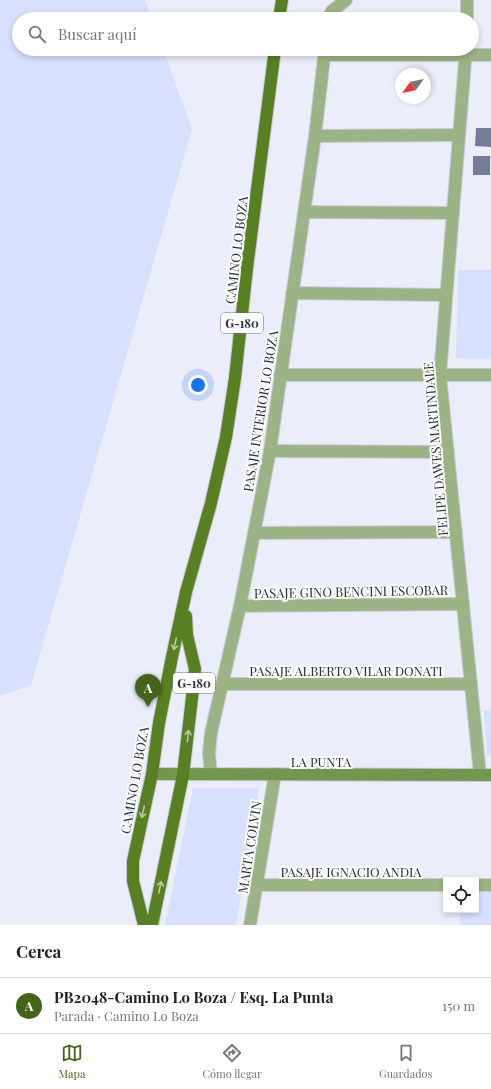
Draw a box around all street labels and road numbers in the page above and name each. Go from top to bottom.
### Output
street label: CAMINO LO BOZA [221,194,251,305]
road number: G-180 [221,313,263,333]
street label: PASAJE INTERIOR LO BOZA [239,328,281,493]
street label: FELIPE DAWES MARTINDALE [419,361,451,537]
street label: PASAJE GINO BENCINI ESCOBAR [254,581,449,601]
street label: PASAJE ALBERTO VILAR DONATI [249,662,443,679]
road number: G-180 [173,673,215,693]
street label: CAMINO LO BOZA [116,724,152,835]
street label: LA PUNTA [291,753,352,770]
street label: MARTA COLVIN [233,800,265,894]
street label: PASAJE IGNACIO ANDIA [280,863,422,880]

